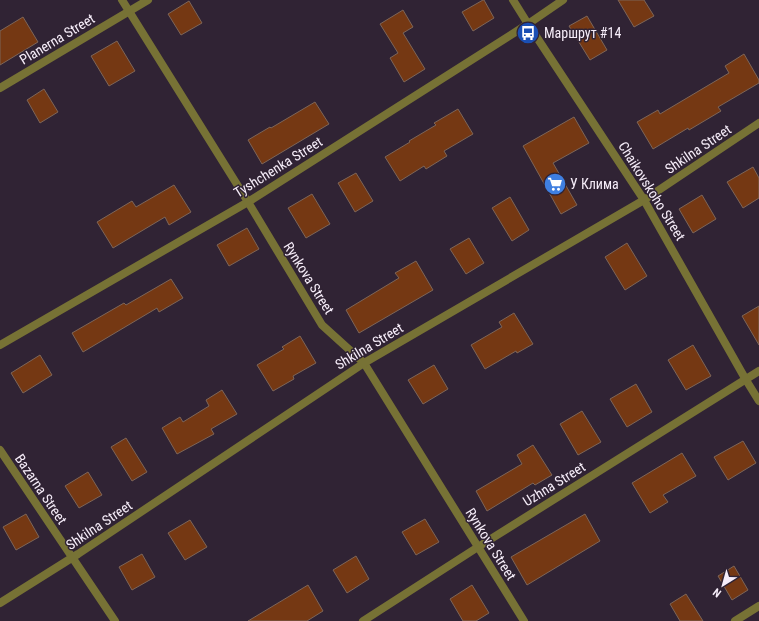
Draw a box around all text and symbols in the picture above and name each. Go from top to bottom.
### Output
street label: Planerna Street [17,10,97,68]
bus stop icon: Маршрут #14 [515,20,541,46]
place label: Маршрут #14 [544,25,621,41]
street label: Shkilna Street [662,121,734,177]
street label: Tyshchenka Street [231,133,325,201]
street label: Chaikovskoho Street [615,139,689,243]
supermarket icon: У Клима [542,171,568,197]
place label: У Клима [570,176,619,192]
street label: Rynkova Street [281,239,337,317]
street label: Shkilna Street [332,320,406,372]
street label: Bazarna Street [12,451,70,527]
street label: Uzhna Street [520,459,588,509]
street label: Shkilna Street [63,497,135,553]
street label: Rynkova Street [463,505,519,583]
north arrow [703,565,743,605]
text: N [710,585,724,600]

